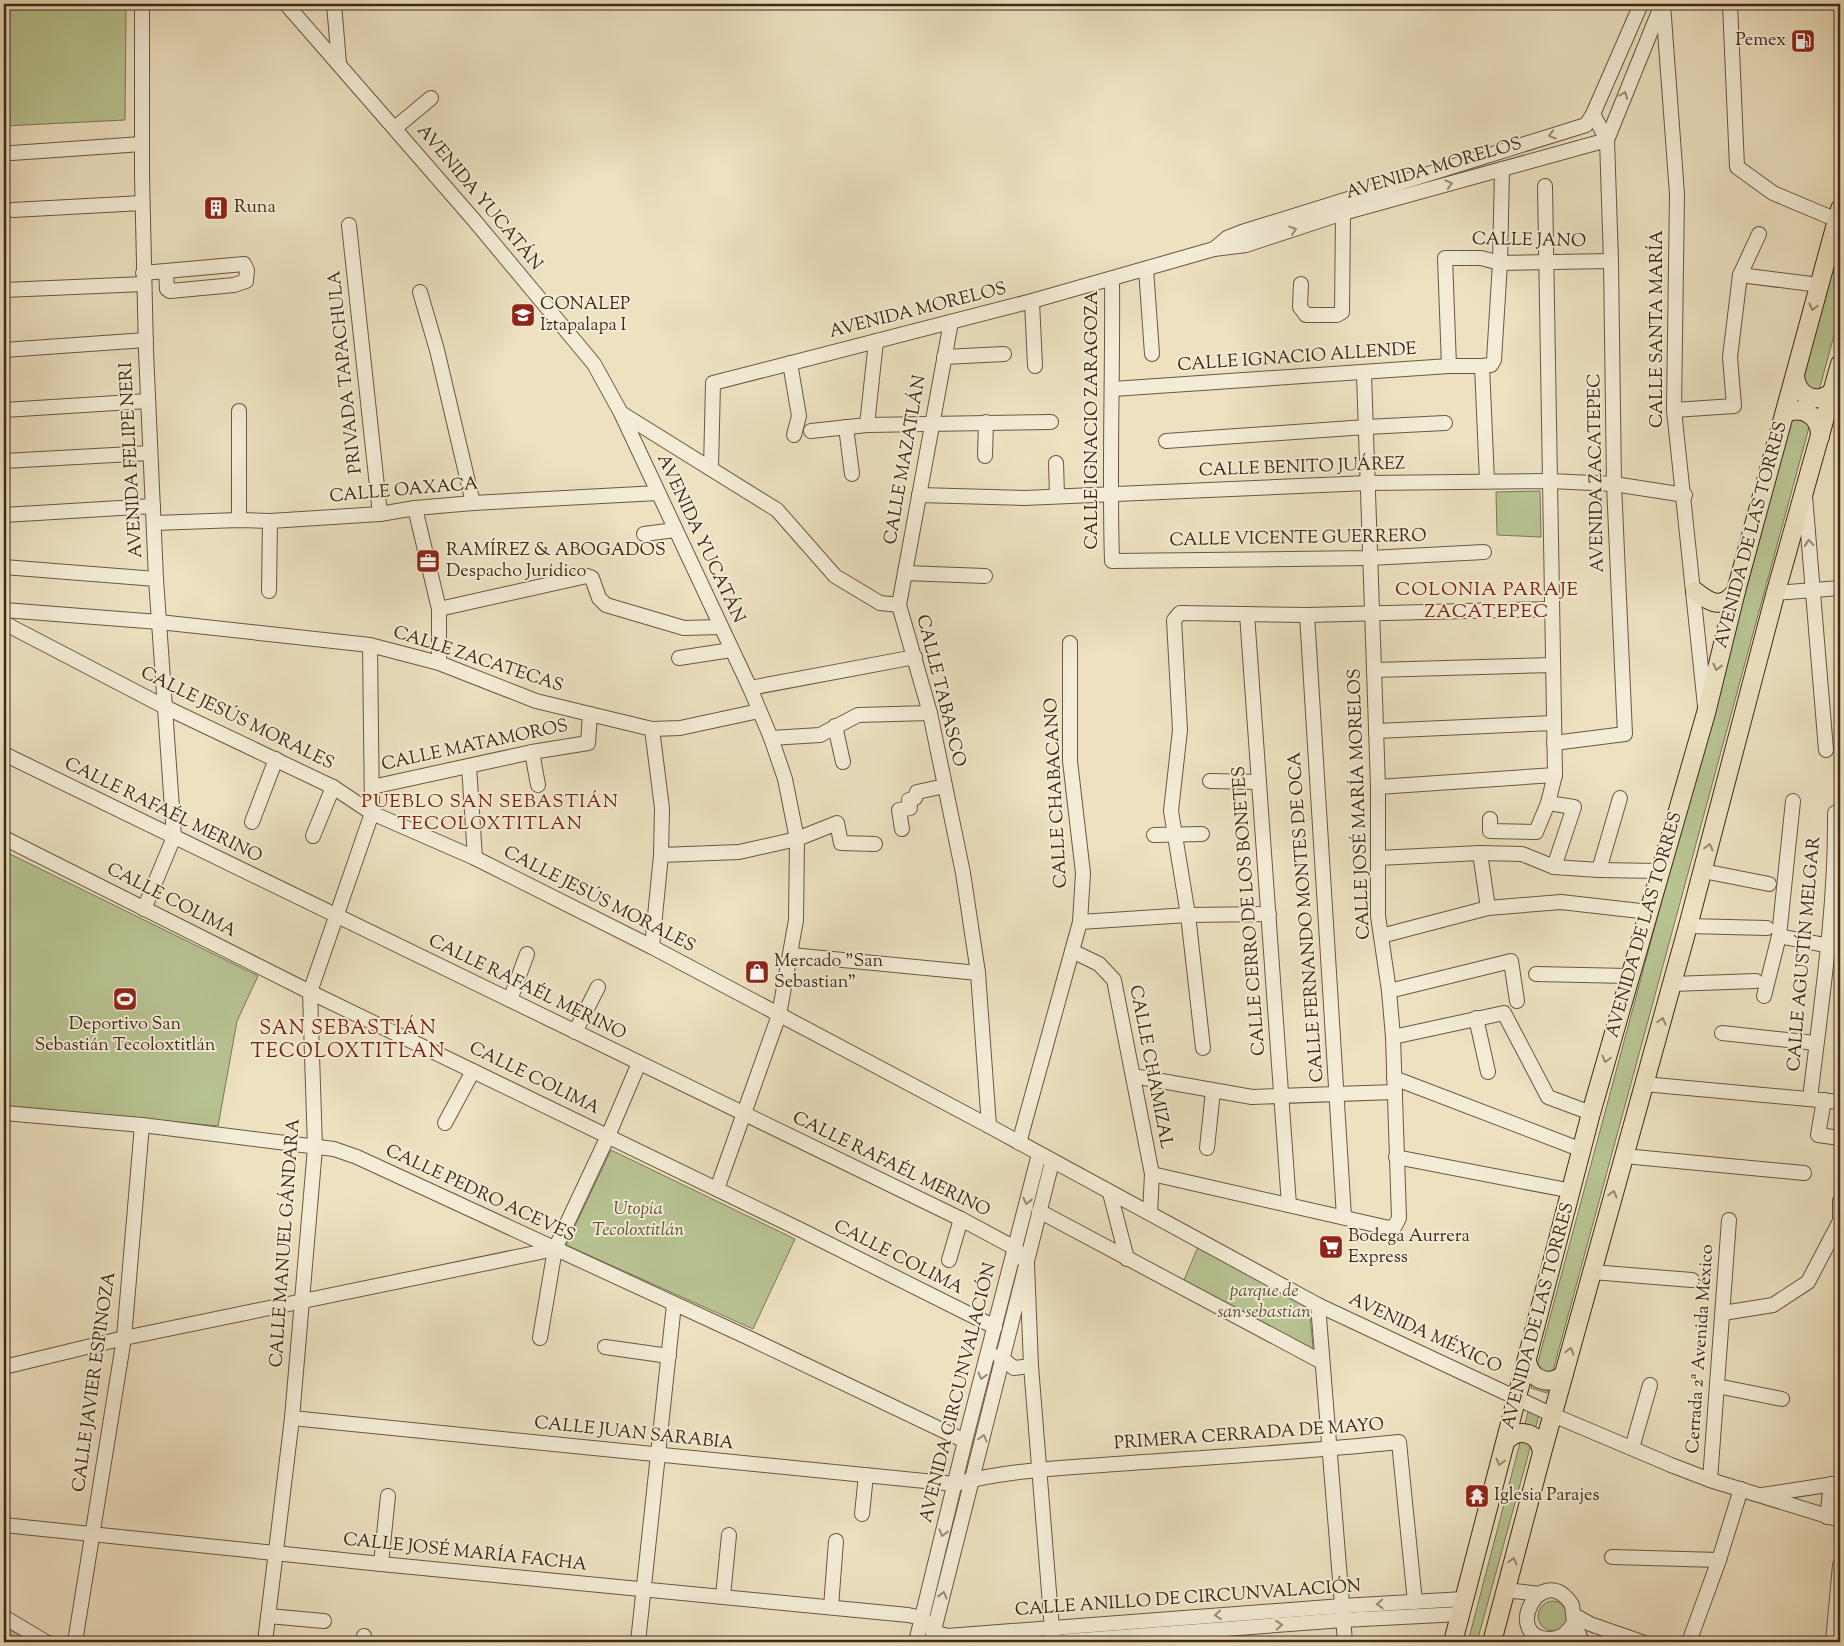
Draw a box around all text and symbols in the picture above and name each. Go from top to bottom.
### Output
place label: Pemex [1735,28,1786,54]
fuel station icon: Pemex [1790,28,1816,54]
one-way arrow [1619,91,1629,99]
street label: AVENIDA YUCATÁN [410,119,548,277]
one-way arrow [1548,130,1556,140]
street label: AVENIDA MORELOS [1343,131,1525,207]
one-way arrow [1445,179,1454,190]
building icon: Runa [203,195,229,221]
place label: Runa [234,195,276,221]
one-way arrow [1289,226,1297,236]
street label: CALLE JANO [1472,227,1586,255]
street label: CALLE SANTA MARÍA [1645,230,1671,428]
street label: PRIVADA TAPACHULA [322,269,370,475]
street label: AVENIDA MORELOS [827,276,1009,346]
street label: CALLE IGNACIO ZARAGOZA [1080,290,1106,550]
place label: CONALEP Iztapalapa I [540,292,630,339]
school or university icon: CONALEP Iztapalapa I [510,302,536,328]
one-way arrow [1809,302,1819,310]
street label: CALLE IGNACIO ALLENDE [1177,337,1418,379]
street label: AVENIDA FELIPE NERI [114,361,150,559]
street label: CALLE MAZATLÁN [878,373,934,547]
street label: AVENIDA ZACATEPEC [1582,373,1612,573]
street label: AVENIDA DE LAS TORRES [1709,419,1795,651]
street label: AVENIDA YUCATÁN [649,450,751,628]
street label: CALLE BENITO JUÁREZ [1198,451,1406,485]
street label: CALLE OAXACA [328,472,480,510]
street label: CALLE VICENTE GUERRERO [1169,524,1427,554]
place label: RAMÍREZ & ABOGADOS Despacho Jurídico [446,538,666,585]
one-way arrow [1804,538,1815,546]
office icon: RAMÍREZ & ABOGADOS Despacho Jurídico [415,548,441,574]
district label: COLONIA PARAJE ZACATEPEC [1395,577,1579,626]
street label: CALLE TABASCO [908,612,972,770]
street label: CALLE ZACATECAS [389,620,567,700]
street label: CALLE JESÚS MORALES [136,660,339,777]
one-way arrow [1712,662,1723,671]
street label: CALLE JOSÉ MARÍA MORELOS [1342,668,1378,940]
street label: CALLE CHABACANO [1039,697,1075,889]
street label: CALLE MATAMOROS [379,714,571,778]
street label: CALLE FERNANDO MONTES DE OCA [1282,750,1332,1083]
street label: CALLE RAFAÉL MERINO [60,752,266,870]
street label: CALLE CERRO DE LOS BONETES [1227,765,1273,1057]
district label: PUEBLO SAN SEBASTIÁN TECOLOXTITLAN [361,789,619,838]
street label: AVENIDA DE LAS TORRES [1600,809,1690,1041]
street label: CALLE AGUSTÍN MELGAR [1782,835,1828,1073]
street label: CALLE JESÚS MORALES [498,839,700,960]
one-way arrow [1704,843,1714,852]
street label: CALLE COLIMA [102,857,241,945]
street label: CALLE RAFAÉL MERINO [424,929,630,1047]
place label: Mercado "San Sebastian" [774,949,884,996]
shop icon: Mercado "San Sebastian" [744,959,770,985]
street label: CALLE CHAMIZAL [1121,983,1179,1151]
sports icon: Deportivo San Sebastián Tecoloxtitlán [112,986,138,1012]
place label: Deportivo San Sebastián Tecoloxtitlán [34,1012,216,1059]
district label: SAN SEBASTIÁN TECOLOXTITLAN [251,1014,445,1067]
one-way arrow [1656,1016,1667,1025]
street label: CALLE COLIMA [464,1036,604,1122]
one-way arrow [1602,1054,1612,1062]
street label: CALLE RAFAÉL MERINO [788,1106,994,1224]
street label: CALLE MANUEL GÁNDARA [264,1117,308,1368]
street label: CALLE PEDRO ACEVES [381,1138,579,1250]
one-way arrow [1608,1190,1618,1199]
park label: Utopía Tecoloxtitlán [592,1197,684,1244]
one-way arrow [1022,1197,1032,1205]
street label: AVENIDA DE LAS TORRES [1496,1200,1582,1432]
street label: CALLE COLIMA [829,1214,968,1302]
place label: Bodega Aurrera Express [1348,1224,1470,1271]
supermarket icon: Bodega Aurrera Express [1318,1234,1344,1260]
street label: Cerrada 2ª Avenida México [1681,1243,1721,1455]
street label: AVENIDA CIRCUNVALACIÓN [913,1260,1004,1526]
street label: CALLE JAVIER ESPINOZA [67,1270,123,1494]
park label: parque de san sebastian [1217,1279,1311,1326]
street label: AVENIDA MÉXICO [1344,1287,1506,1381]
one-way arrow [1565,1347,1575,1355]
one-way arrow [978,1371,988,1379]
street label: CALLE JUAN SARABIA [533,1411,735,1457]
street label: PRIMERA CERRADA DE MAYO [1113,1413,1385,1457]
one-way arrow [977,1433,988,1442]
one-way arrow [1496,1458,1506,1466]
temple icon: Iglesia Parajes [1464,1483,1490,1509]
place label: Iglesia Parajes [1494,1483,1600,1509]
street label: CALLE JOSÉ MARÍA FACHA [342,1527,589,1579]
one-way arrow [938,1529,949,1538]
one-way arrow [1508,1558,1518,1566]
street label: CALLE ANILLO DE CIRCUNVALACIÓN [1014,1573,1362,1624]
one-way arrow [937,1591,948,1600]
one-way arrow [1376,1598,1384,1609]
one-way arrow [1214,1609,1222,1620]
one-way arrow [1276,1620,1284,1631]

